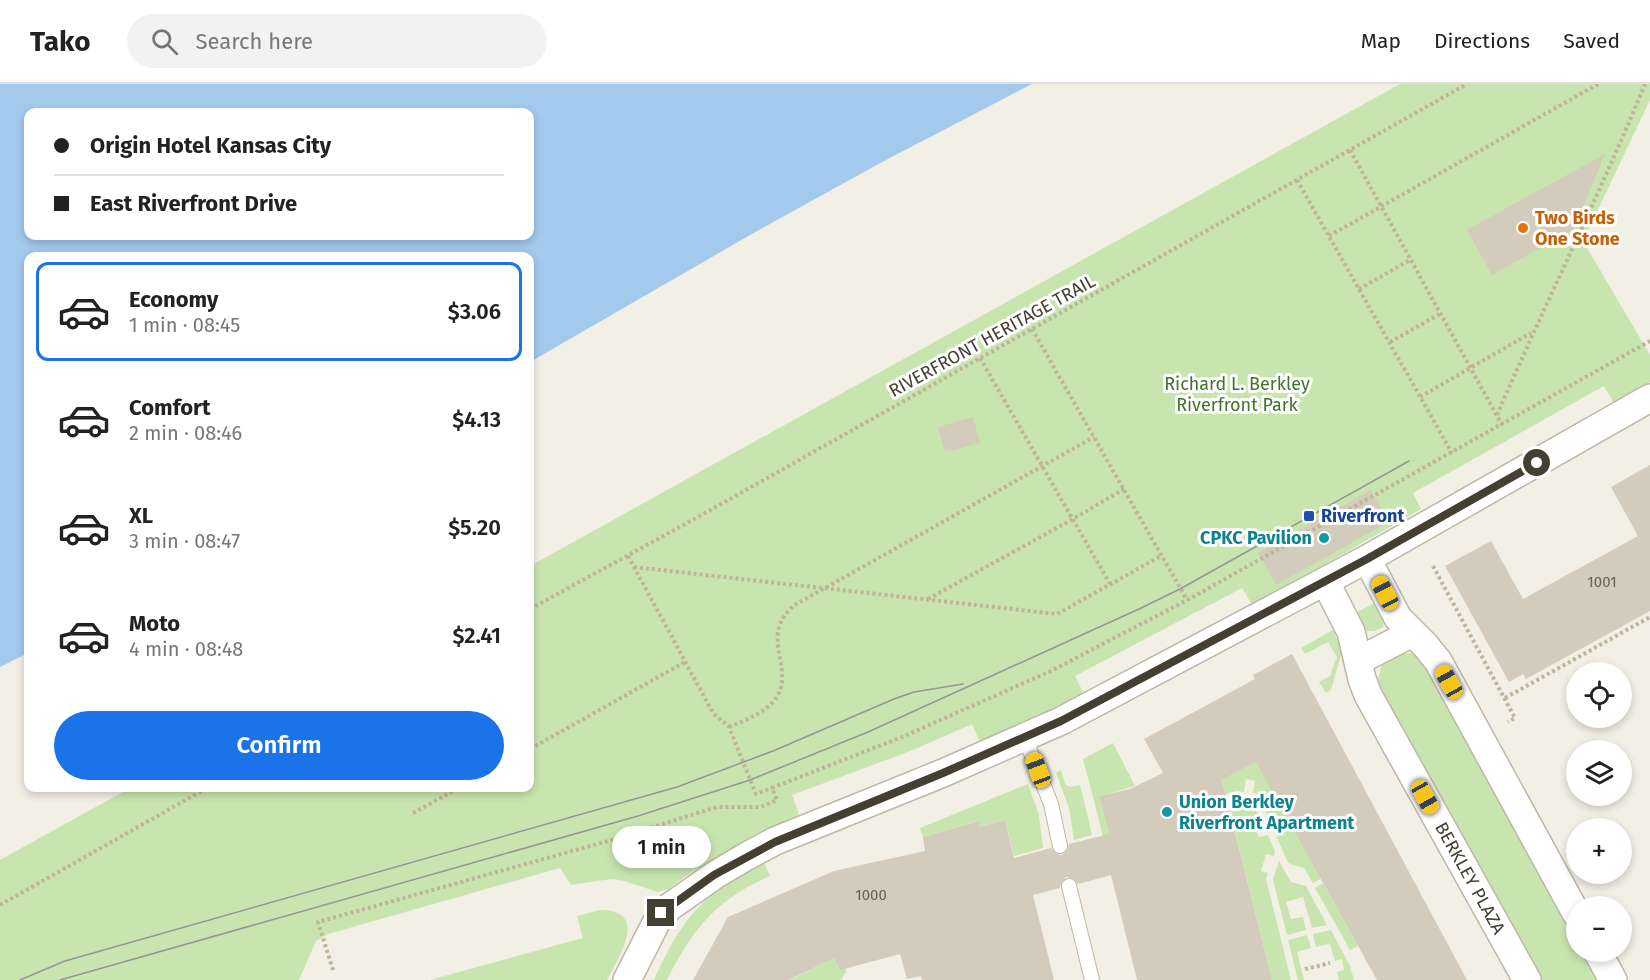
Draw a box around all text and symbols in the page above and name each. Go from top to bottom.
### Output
search box [127,14,547,68]
text: Tako [30,25,91,58]
icon: search [148,25,181,58]
text: Search here [196,28,313,55]
text: Map [1361,28,1401,54]
text: Directions [1434,28,1530,54]
text: Saved [1563,28,1620,54]
text: Origin Hotel Kansas City [90,132,331,159]
text: East Riverfront Drive [90,190,297,217]
place label: Two Birds One Stone [1535,207,1620,250]
marker: Two Birds One Stone [1516,221,1530,235]
street label: RIVERFRONT HERITAGE TRAIL [885,270,1099,402]
icon: car [57,285,111,339]
text: Economy [129,286,218,313]
text: $3.06 [448,298,501,325]
text: 1 min · 08:45 [129,313,240,337]
park label: Richard L. Berkley Riverfront Park [1164,373,1310,416]
icon: car [57,393,111,447]
text: Comfort [129,394,210,421]
text: $4.13 [452,406,501,433]
text: 2 min · 08:46 [129,421,242,445]
route start [1523,449,1550,476]
icon: car [57,501,111,555]
text: XL [129,502,153,529]
place label: Riverfront [1321,505,1405,527]
marker: Riverfront [1302,509,1316,523]
text: $5.20 [448,514,501,541]
place label: CPKC Pavilion [1200,527,1312,549]
text: 3 min · 08:47 [129,529,240,553]
marker: CPKC Pavilion [1317,531,1331,545]
car [1369,573,1401,613]
house number: 1001 [1587,573,1617,591]
icon: car [57,609,111,663]
text: Moto [129,610,180,637]
text: $2.41 [452,622,501,649]
text: 4 min · 08:48 [129,637,243,661]
car [1432,662,1466,702]
map controls [1566,662,1632,962]
button: locate [1566,662,1632,728]
button: Confirm [54,711,504,780]
button: layers [1566,740,1632,806]
car [1023,750,1053,790]
car [1408,777,1442,817]
place label: Union Berkley Riverfront Apartment [1179,791,1355,834]
marker: Union Berkley Riverfront Apartment [1160,805,1174,819]
street label: BERKLEY PLAZA [1430,818,1510,938]
button: + [1566,818,1632,884]
callout: 1 min [612,826,710,868]
text: 1 min [637,835,686,859]
house number: 1000 [855,886,887,904]
button: − [1566,896,1632,962]
route end [647,899,674,926]

